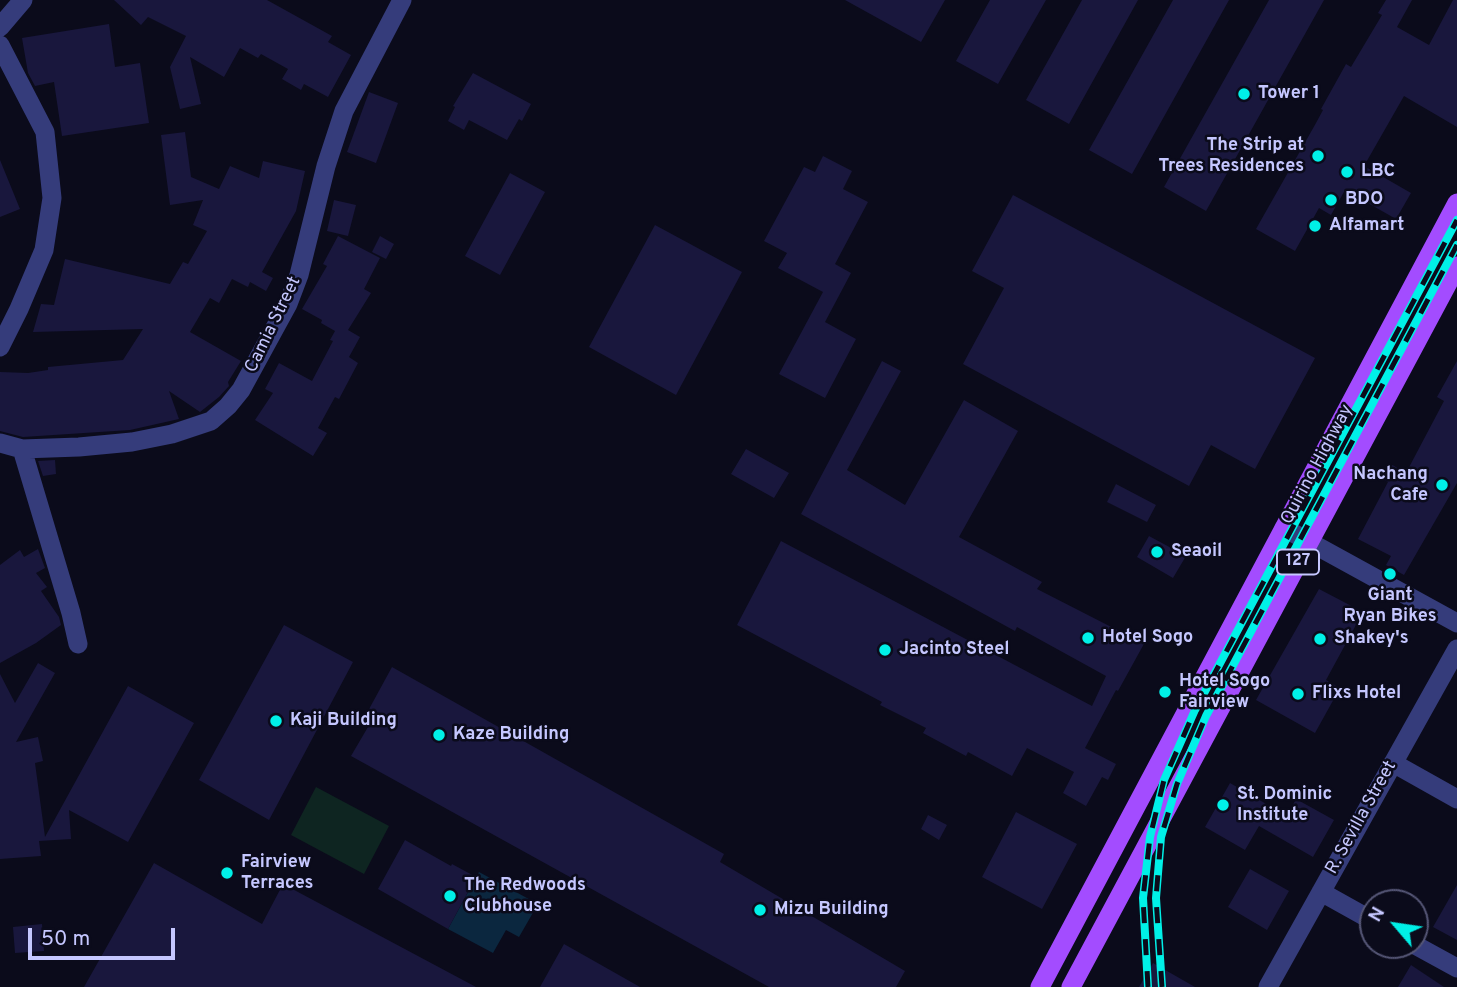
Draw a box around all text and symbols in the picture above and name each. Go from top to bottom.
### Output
place label: Tower 1 [1258,83,1320,105]
marker: Tower 1 [1236,86,1252,102]
place label: The Strip at Trees Residences [1158,135,1304,178]
marker: The Strip at Trees Residences [1310,148,1326,164]
place label: LBC [1361,161,1395,183]
marker: LBC [1339,164,1355,180]
place label: BDO [1345,189,1383,211]
marker: BDO [1323,192,1339,208]
place label: Alfamart [1329,215,1404,237]
marker: Alfamart [1307,218,1323,234]
street label: Camia Street [241,273,307,377]
street label: Quirino Highway [1277,401,1359,529]
place label: Nachang Cafe [1353,464,1428,506]
marker: Nachang Cafe [1434,477,1450,493]
place label: Seaoil [1171,541,1222,563]
marker: Seaoil [1149,544,1165,560]
road number: 127 [1277,550,1319,575]
marker: Giant Ryan Bikes [1382,566,1398,582]
place label: Giant Ryan Bikes [1343,585,1437,628]
place label: Hotel Sogo [1102,627,1193,649]
place label: Shakey's [1334,628,1409,650]
marker: Hotel Sogo [1080,630,1096,646]
marker: Shakey's [1312,631,1328,647]
place label: Jacinto Steel [899,639,1009,661]
marker: Jacinto Steel [877,642,893,658]
place label: Hotel Sogo Fairview [1179,671,1270,714]
place label: Flixs Hotel [1312,683,1401,705]
marker: Hotel Sogo Fairview [1157,684,1173,700]
marker: Flixs Hotel [1290,686,1306,702]
place label: Kaji Building [290,710,397,732]
marker: Kaji Building [268,713,284,729]
place label: Kaze Building [453,724,569,746]
marker: Kaze Building [431,727,447,743]
street label: R. Sevilla Street [1322,758,1402,878]
place label: St. Dominic Institute [1237,784,1332,826]
marker: St. Dominic Institute [1215,797,1231,813]
place label: Fairview Terraces [241,852,313,894]
marker: Fairview Terraces [219,865,235,881]
place label: The Redwoods Clubhouse [464,875,586,917]
marker: The Redwoods Clubhouse [442,888,458,904]
north arrow [1359,889,1429,959]
place label: Mizu Building [774,899,889,921]
marker: Mizu Building [752,902,768,918]
text: N [1364,903,1391,927]
scale bar [32,914,178,958]
text: 50 m [41,926,90,953]

